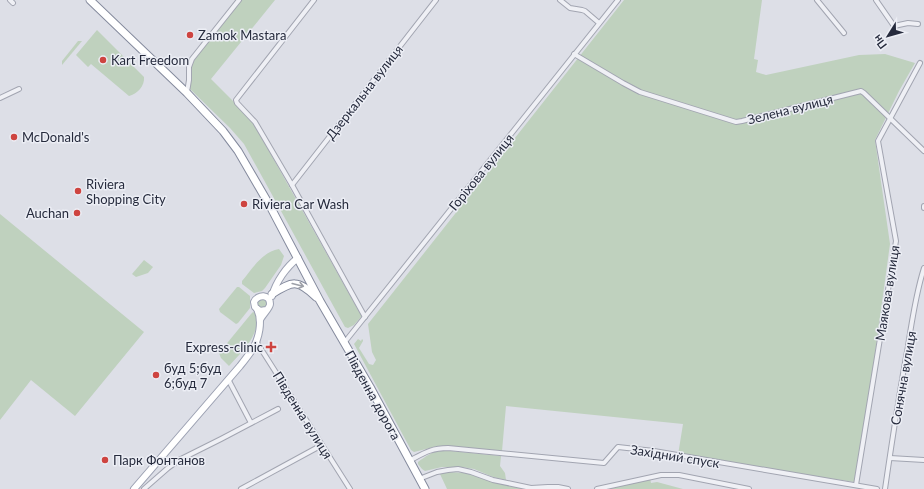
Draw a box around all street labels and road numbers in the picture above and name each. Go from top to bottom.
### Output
street label: Дзеркальна вулиця [322,41,406,143]
street label: Зелена вулиця [746,91,834,127]
street label: Горіхова вулиця [445,130,517,214]
street label: Маякова вулиця [872,244,902,342]
street label: Сонячна вулиця [887,330,919,426]
street label: Південна дорога [342,347,404,443]
street label: Південна вулиця [270,368,336,462]
street label: Західний спуск [629,441,721,471]

